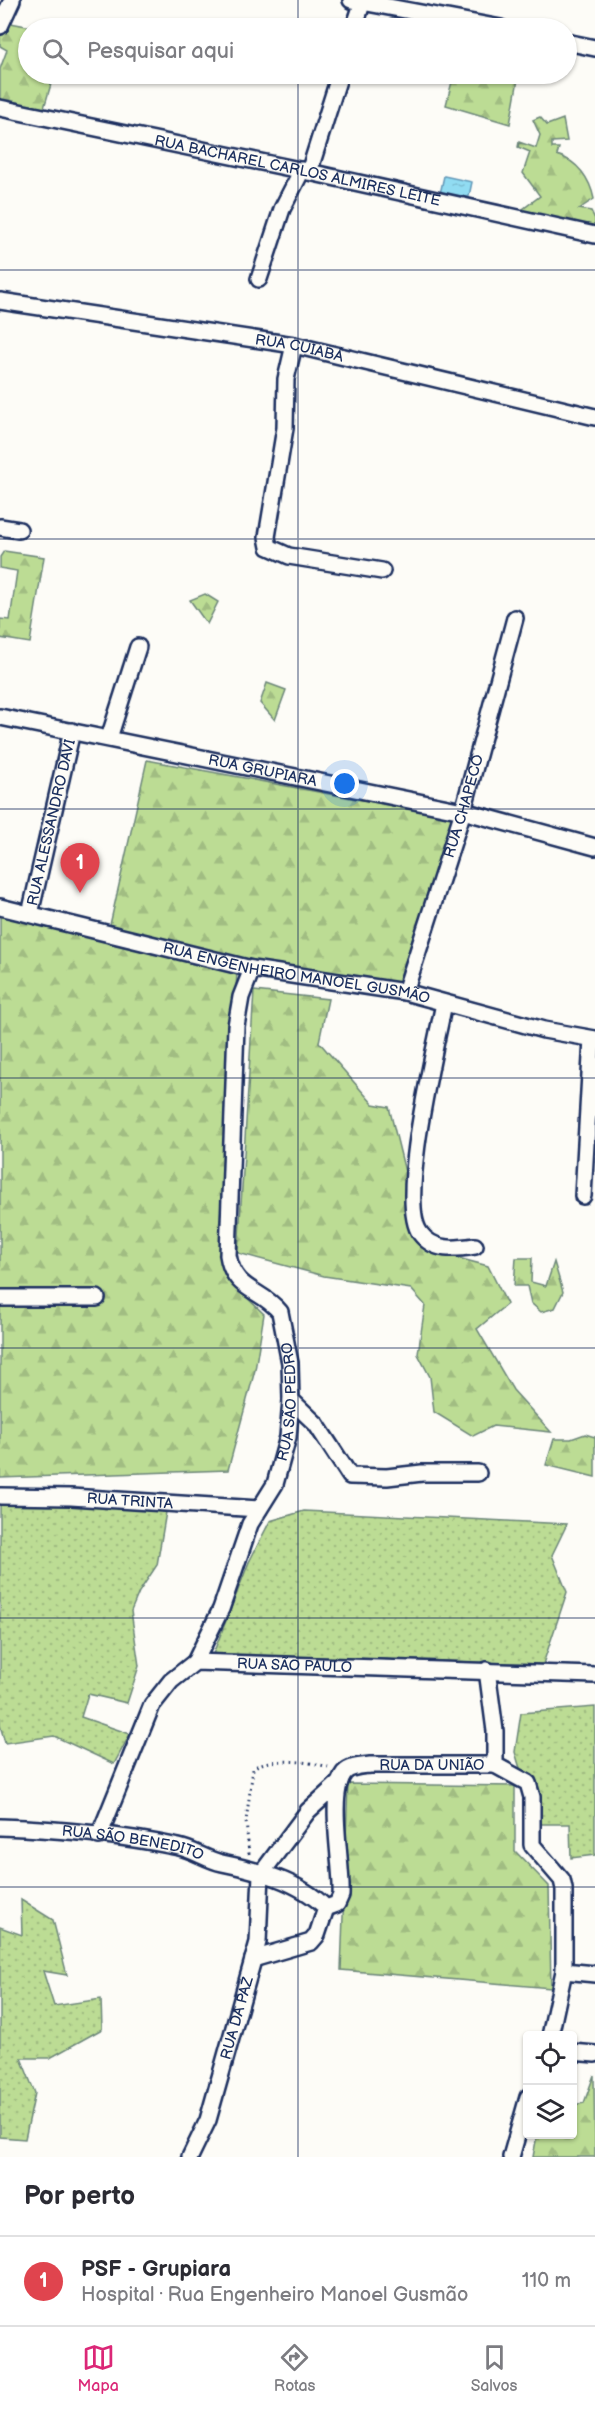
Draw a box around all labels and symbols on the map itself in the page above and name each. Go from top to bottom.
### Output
street label: RUA BACHAREL CARLOS ALMIRES LEITE [153,131,442,210]
street label: RUA CUIABÁ [254,330,346,366]
street label: RUA ALESSANDRO DAVI [23,737,79,907]
street label: RUA GRUPIARA [207,750,320,791]
street label: RUA CHAPECÓ [439,752,487,860]
your location [330,769,359,798]
pin: 1 [60,844,100,893]
street label: RUA ENGENHEIRO MANOEL GUSMÃO [161,938,432,1008]
street label: RUA SÃO PEDRO [272,1341,301,1463]
street label: RUA TRINTA [86,1489,174,1513]
street label: RUA SÃO PAULO [236,1654,352,1677]
street label: RUA DA UNIÃO [379,1756,484,1775]
street label: RUA SÃO BENEDITO [61,1821,207,1865]
street label: RUA DA PAZ [216,1974,257,2062]

